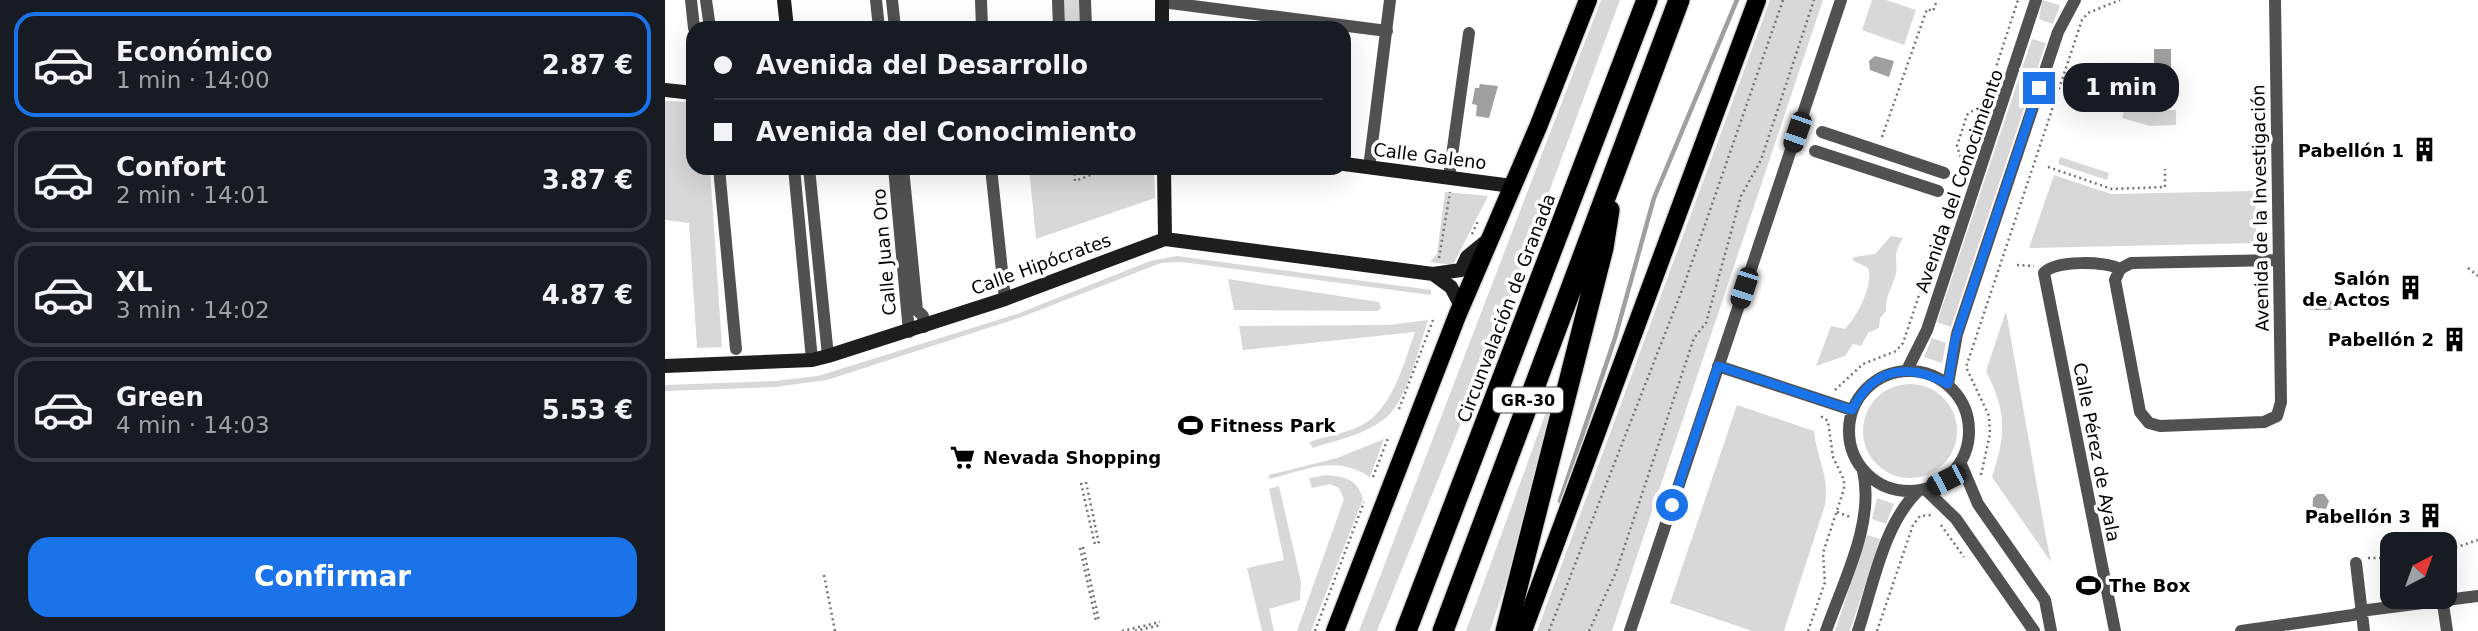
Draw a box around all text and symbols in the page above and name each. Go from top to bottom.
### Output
icon: car [32,33,95,96]
text: Económico [116,37,273,67]
text: 2.87 € [542,50,633,80]
text: Avenida del Desarrollo [756,50,1088,80]
callout: 1 min [2063,64,2179,112]
text: 1 min · 14:00 [116,67,270,93]
street label: Avenida del Conocimiento [1911,67,2007,295]
route end [2023,72,2055,104]
text: 1 min [2085,74,2157,100]
street label: Avenida de la Investigación [2247,84,2273,332]
car [1781,109,1814,155]
text: Avenida del Conocimiento [756,117,1137,147]
building icon: Pabellón 1 [2410,136,2438,164]
street label: Calle Galeno [1372,139,1488,173]
place label: Pabellón 1 [2298,140,2404,161]
icon: car [32,148,95,211]
text: Confort [116,152,226,182]
text: 3.87 € [542,165,633,195]
text: 2 min · 14:01 [116,182,270,208]
street label: Calle Juan Oro [868,188,900,316]
street label: Circunvalación de Granada [1453,191,1559,425]
street label: Calle Hipócrates [968,229,1114,299]
icon: car [32,263,95,326]
car [1728,265,1761,311]
text: XL [116,267,153,297]
place label: Salón de Actos [2302,268,2390,310]
building icon: Salón de Actos [2396,274,2424,302]
text: 4.87 € [542,280,633,310]
text: 3 min · 14:02 [116,297,270,323]
building icon: Pabellón 2 [2440,325,2468,353]
place label: Pabellón 2 [2328,329,2434,350]
street label: Calle Pérez de Ayala [2069,361,2125,543]
icon: car [32,378,95,441]
text: Green [116,382,204,412]
road number: GR-30 [1493,388,1563,412]
text: 5.53 € [542,395,633,425]
sports icon: Fitness Park [1176,411,1204,439]
text: 4 min · 14:03 [116,412,270,438]
place label: Fitness Park [1210,415,1337,436]
supermarket icon: Nevada Shopping [949,443,977,471]
place label: Nevada Shopping [983,447,1161,468]
car [1923,461,1970,499]
route start [1656,489,1688,521]
building icon: Pabellón 3 [2417,502,2445,530]
place label: Pabellón 3 [2305,506,2411,527]
north arrow [2380,532,2457,609]
map controls [2380,532,2457,609]
button: Confirmar [28,537,637,617]
sports icon: The Box [2075,571,2103,599]
place label: The Box [2109,575,2191,596]

